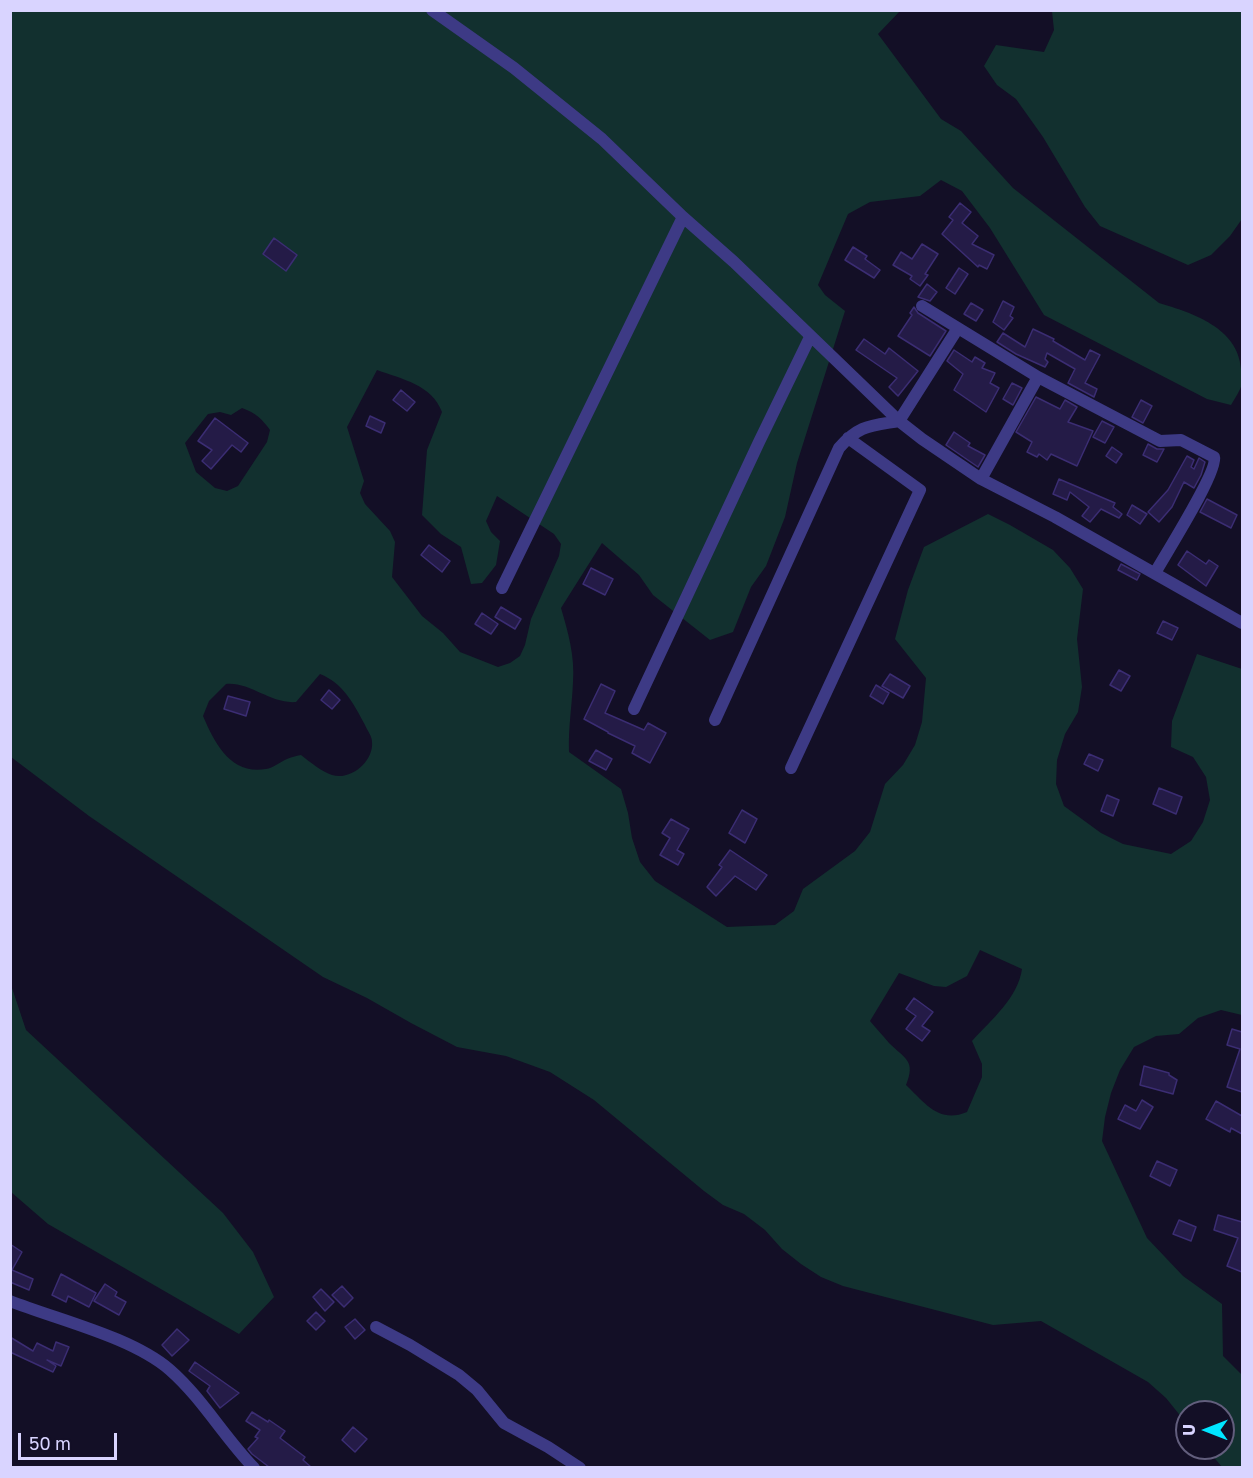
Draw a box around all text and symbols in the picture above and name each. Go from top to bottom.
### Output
north arrow [1175,1400,1235,1460]
scale bar [21,1421,120,1459]
text: U [1179,1424,1199,1436]
text: 50 m [29,1432,71,1454]

